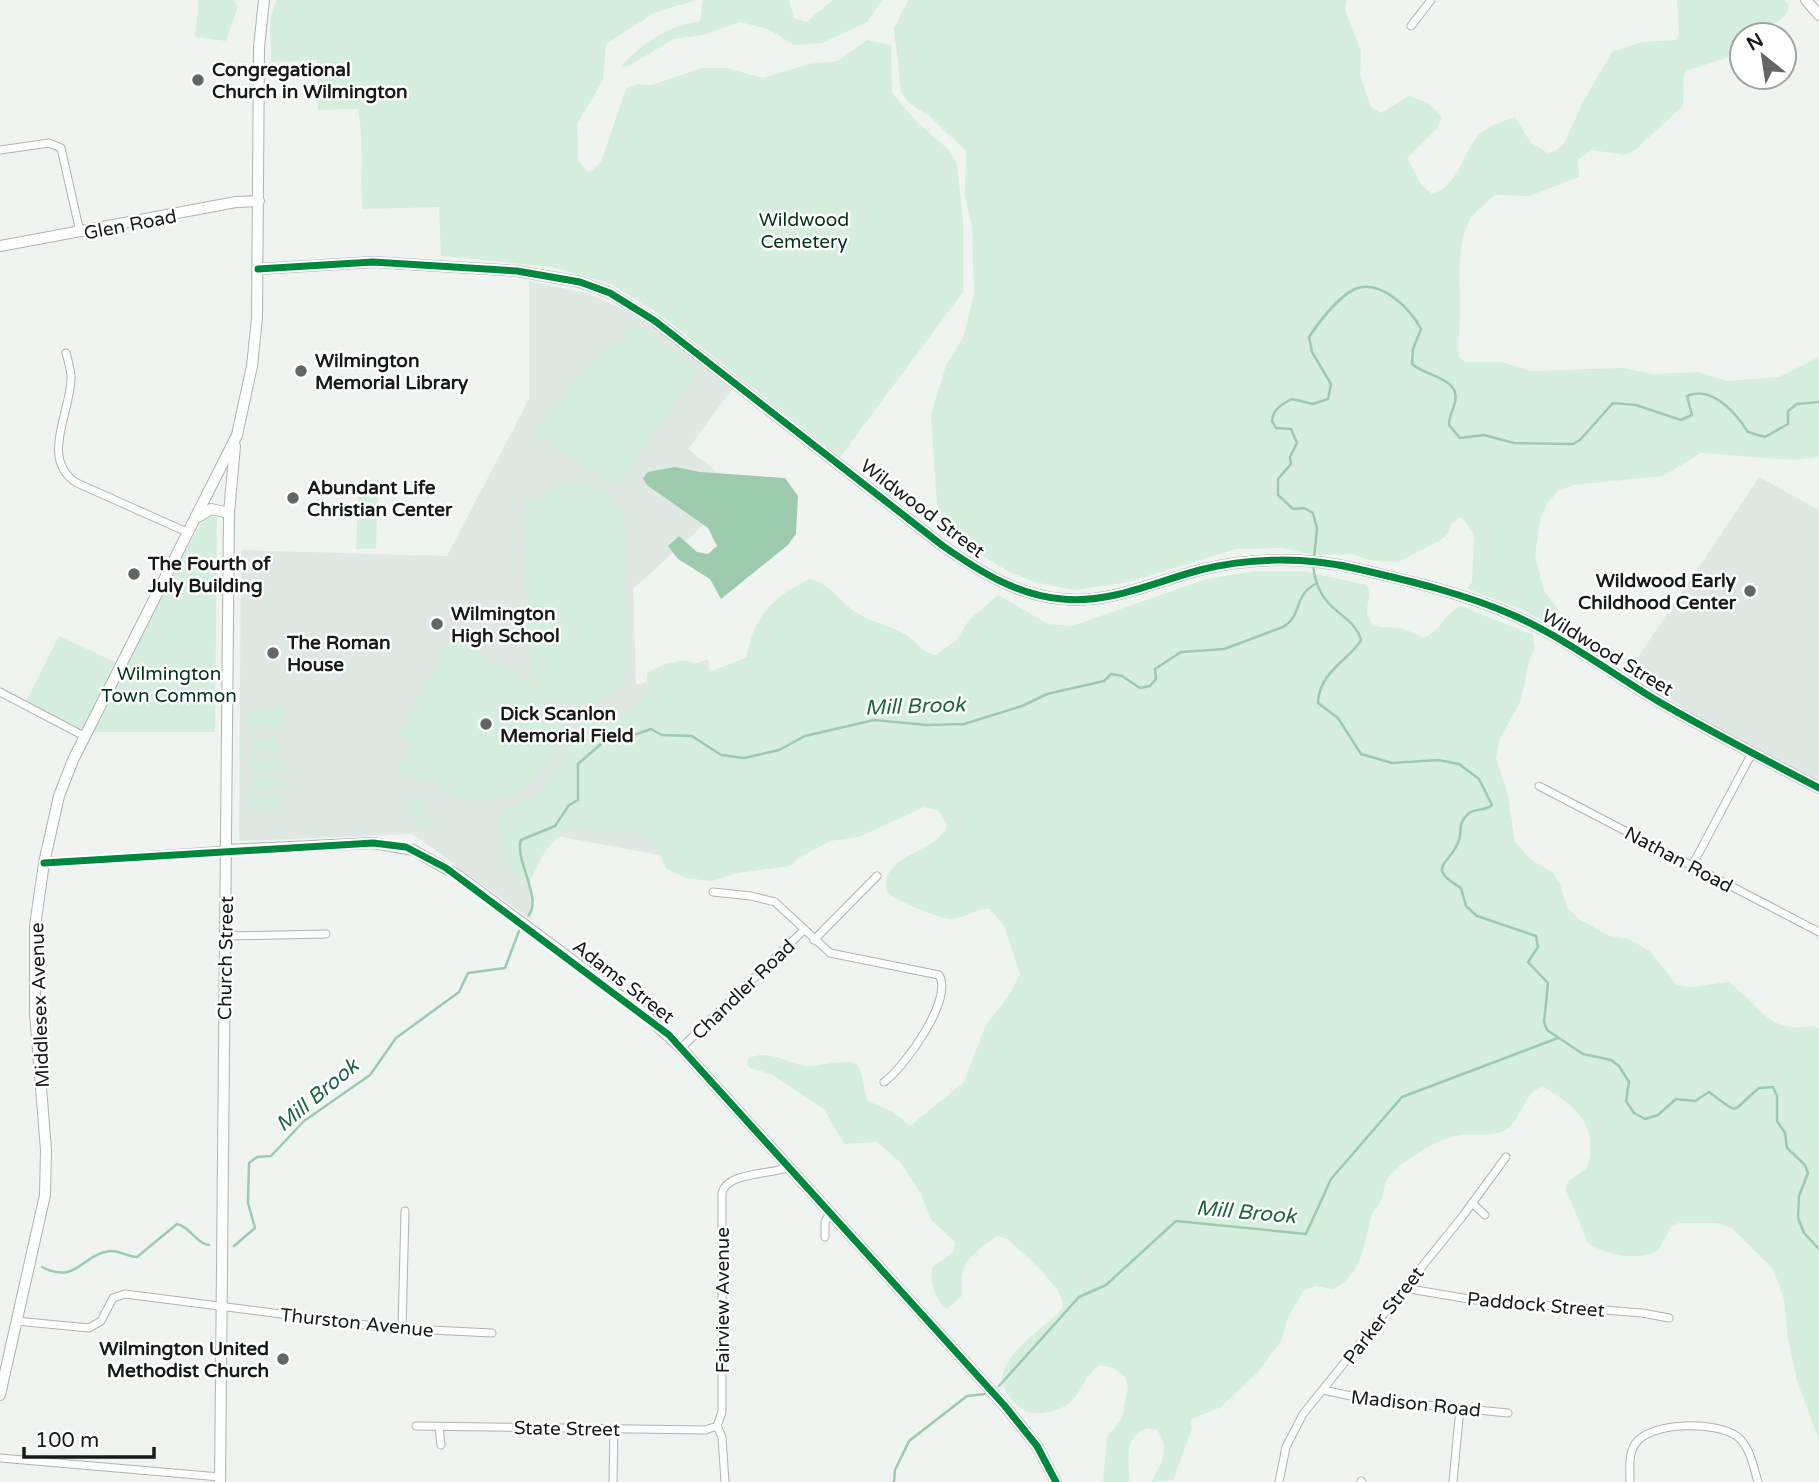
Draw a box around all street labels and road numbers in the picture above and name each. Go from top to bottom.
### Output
street label: Glen Road [82,205,178,245]
street label: Wildwood Street [856,455,989,563]
street label: Wildwood Street [1538,605,1677,701]
street label: Nathan Road [1621,822,1736,898]
street label: Church Street [214,896,238,1020]
street label: Middlesex Avenue [26,922,54,1088]
street label: Adams Street [568,935,678,1028]
street label: Chandler Road [688,935,800,1044]
street label: Fairview Avenue [712,1227,734,1373]
street label: Parker Street [1339,1262,1429,1369]
street label: Paddock Street [1466,1288,1606,1322]
street label: Thurston Avenue [279,1304,435,1342]
street label: Madison Road [1350,1386,1482,1422]
street label: State Street [514,1417,620,1441]

